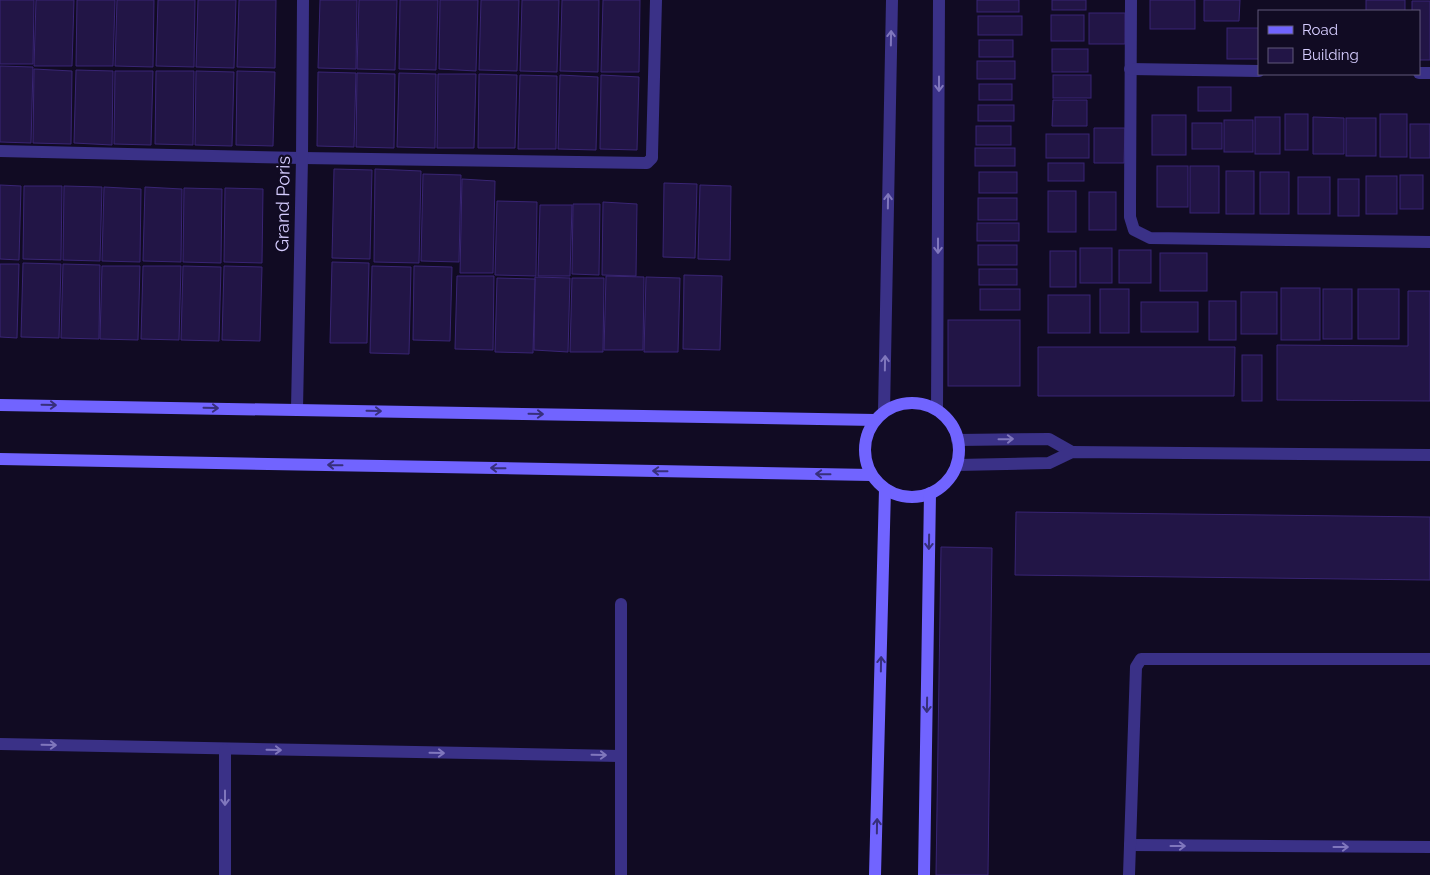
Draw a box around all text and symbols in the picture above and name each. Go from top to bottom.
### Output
legend [1258,10,1420,75]
text: Road [1302,21,1338,39]
one-way arrow [886,30,896,46]
text: Building [1302,46,1359,64]
one-way arrow [934,75,944,91]
street label: Grand Poris [271,156,294,252]
one-way arrow [883,193,893,209]
one-way arrow [933,238,943,254]
one-way arrow [880,355,890,372]
one-way arrow [40,401,56,410]
one-way arrow [202,403,219,413]
one-way arrow [365,406,381,416]
one-way arrow [528,409,544,419]
one-way arrow [998,434,1014,444]
one-way arrow [328,460,344,470]
one-way arrow [490,463,506,473]
one-way arrow [653,466,669,476]
one-way arrow [815,470,831,479]
one-way arrow [924,534,934,550]
one-way arrow [876,656,886,672]
one-way arrow [922,696,932,712]
one-way arrow [40,740,56,750]
one-way arrow [266,745,282,755]
one-way arrow [428,748,444,758]
one-way arrow [591,751,607,760]
one-way arrow [220,790,230,806]
one-way arrow [872,819,881,835]
one-way arrow [1170,841,1186,851]
one-way arrow [1332,842,1349,852]

